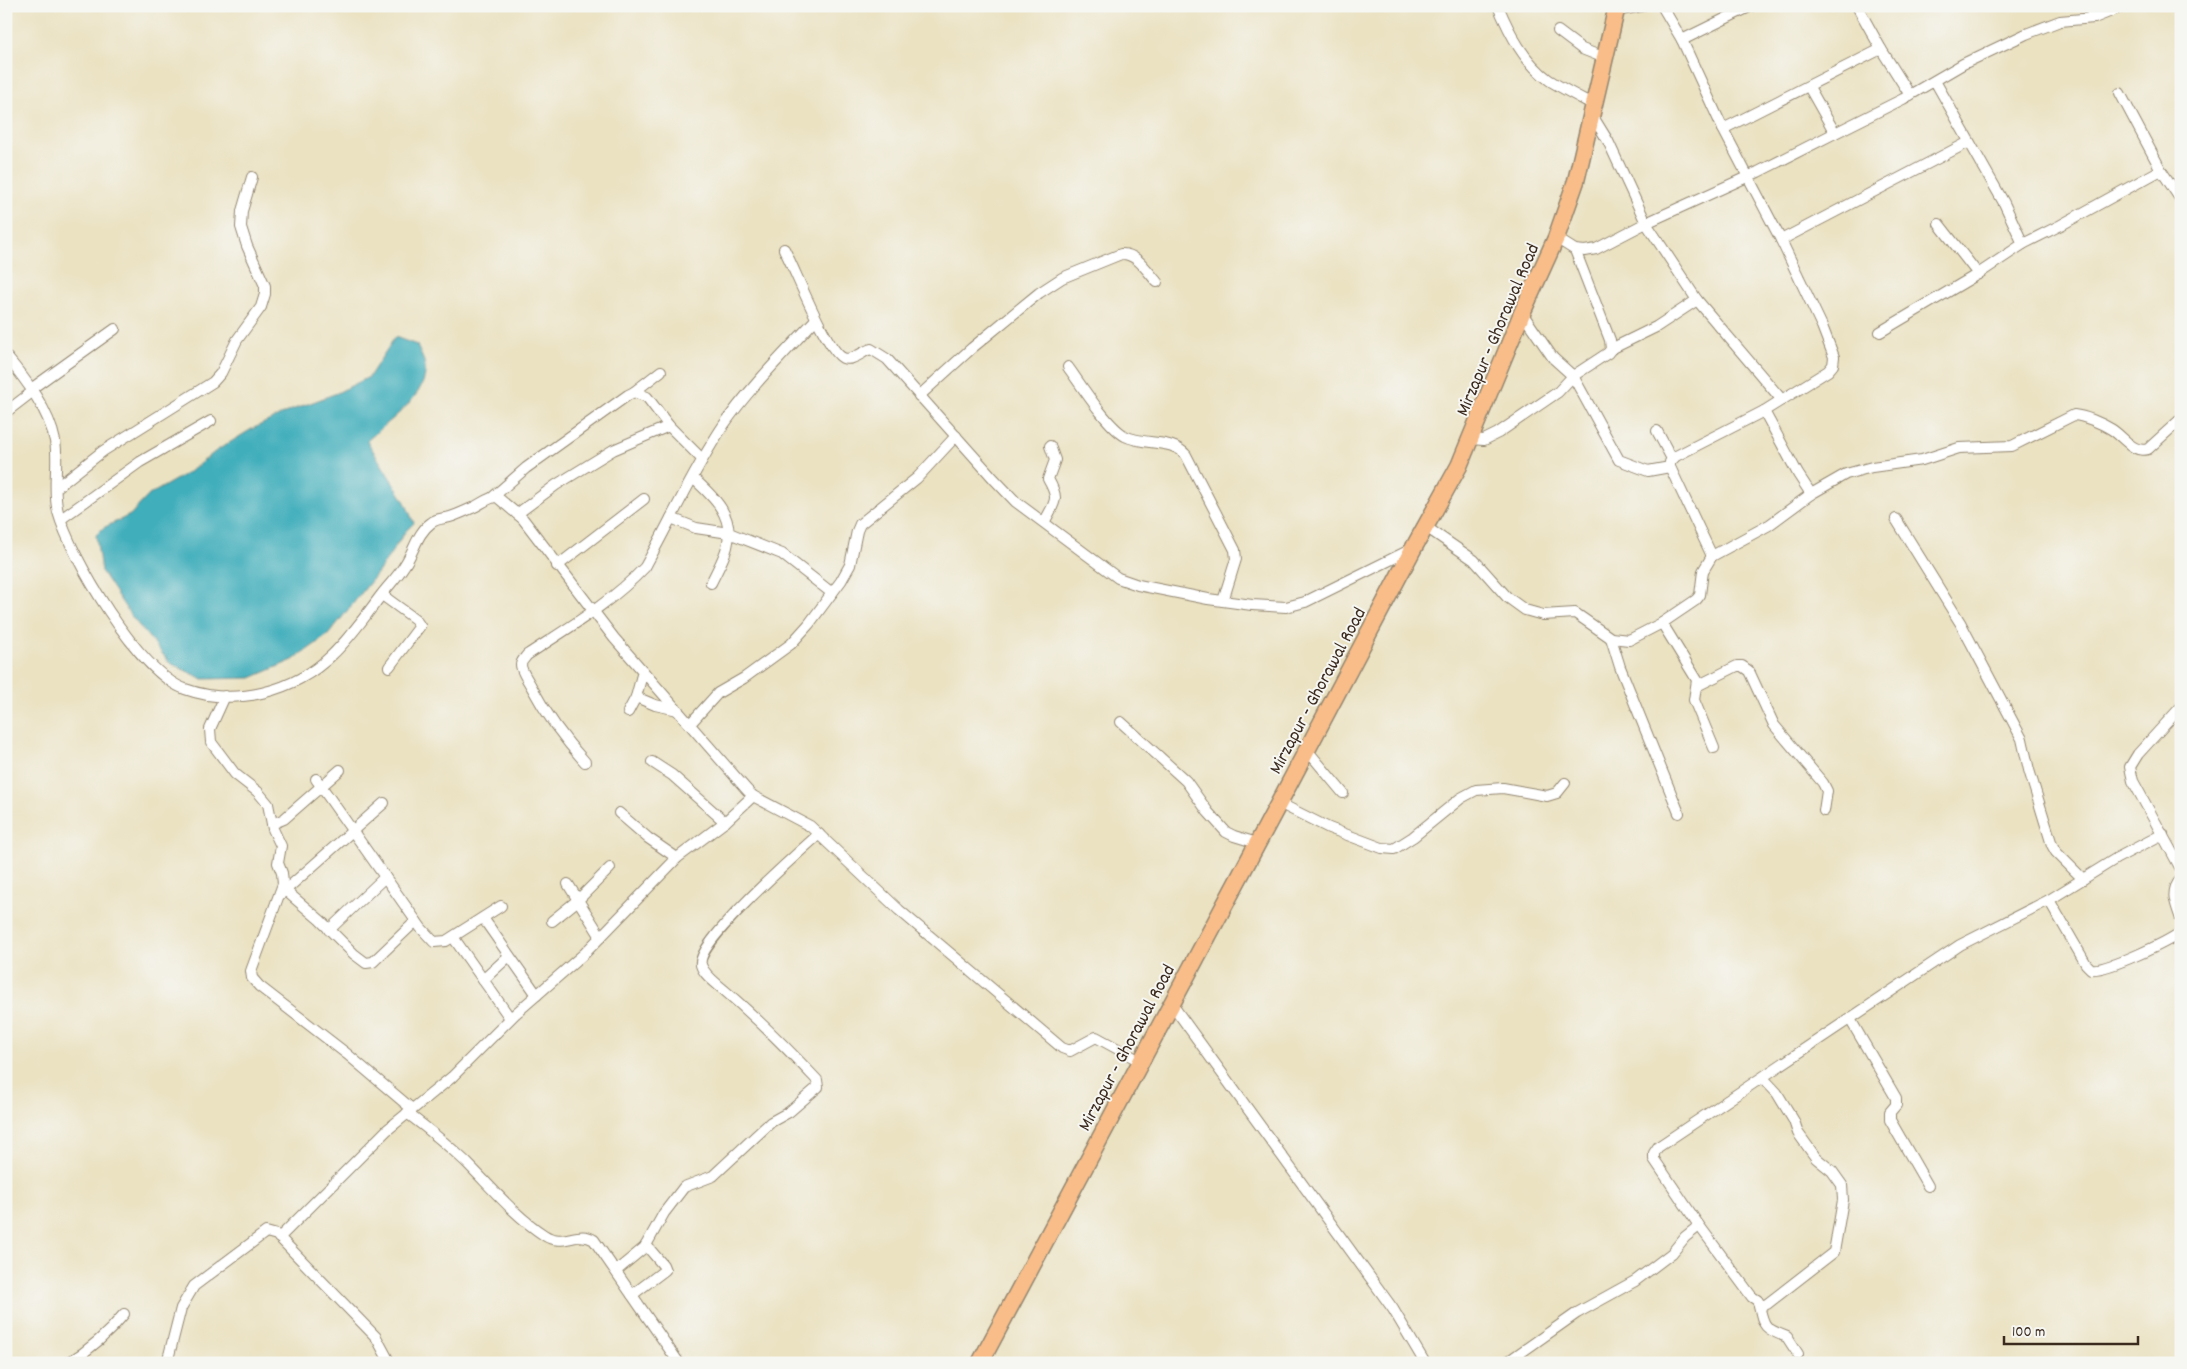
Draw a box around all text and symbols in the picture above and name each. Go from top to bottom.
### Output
street label: Mirzapur - Ghorawal Road [1451,240,1548,421]
street label: Mirzapur - Ghorawal Road [1264,604,1374,780]
street label: Mirzapur - Ghorawal Road [1073,961,1183,1137]
scale bar [2004,1314,2138,1346]
text: 100 m [2012,1322,2045,1344]

